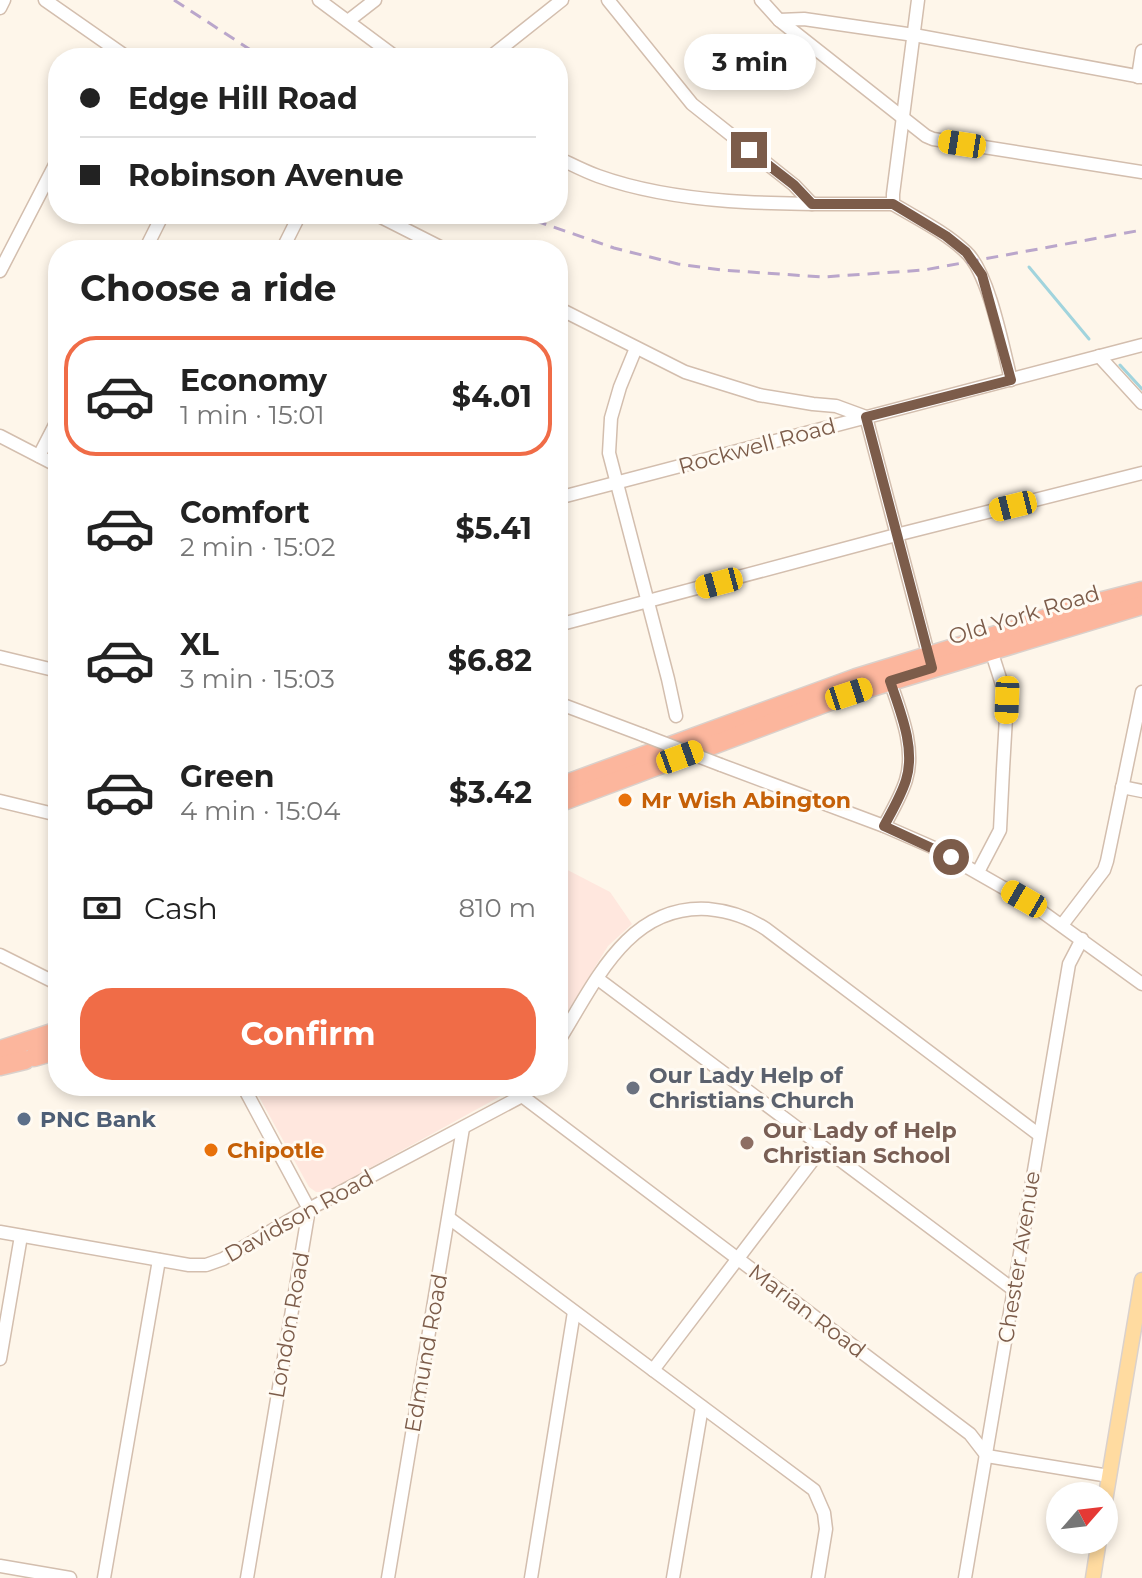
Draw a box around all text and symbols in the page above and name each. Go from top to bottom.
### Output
callout: 3 min [683,34,815,90]
text: 3 min [712,46,788,78]
text: Edge Hill Road [128,80,358,117]
car [936,128,988,160]
route end [731,132,767,168]
text: Robinson Avenue [128,157,404,194]
text: Choose a ride [80,266,337,310]
icon: car [84,360,156,432]
text: Economy [180,362,327,399]
text: $4.01 [452,378,532,415]
text: 1 min · 15:01 [180,399,325,431]
street label: Rockwell Road [675,412,839,480]
car [987,489,1039,523]
icon: car [84,492,156,564]
text: Comfort [180,494,310,531]
text: $5.41 [455,510,532,547]
text: 2 min · 15:02 [180,531,336,563]
car [693,565,745,601]
street label: Old York Road [945,579,1103,651]
icon: car [84,624,156,696]
text: XL [180,626,219,663]
text: $6.82 [448,642,532,679]
text: 3 min · 15:03 [180,663,335,695]
car [822,675,876,713]
car [994,676,1020,724]
car [653,738,707,776]
icon: car [84,756,156,828]
text: Green [180,758,274,795]
text: $3.42 [449,774,532,811]
place label: Mr Wish Abington [641,787,851,814]
marker: Mr Wish Abington [616,791,634,809]
text: 4 min · 15:04 [180,795,340,827]
route start [933,839,969,875]
car [997,877,1051,921]
icon: cash [80,886,124,930]
text: Cash [144,890,218,927]
text: 810 m [458,892,536,924]
button: Confirm [80,988,536,1080]
place label: Our Lady Help of Christians Church [649,1062,854,1114]
marker: Our Lady Help of Christians Church [624,1079,642,1097]
place label: PNC Bank [40,1106,156,1133]
marker: PNC Bank [15,1110,33,1128]
place label: Our Lady of Help Christian School [763,1117,957,1169]
marker: Our Lady of Help Christian School [738,1134,756,1152]
place label: Chipotle [227,1137,325,1164]
marker: Chipotle [202,1141,220,1159]
street label: Davidson Road [220,1164,378,1268]
street label: Chester Avenue [992,1169,1046,1345]
street label: London Road [263,1250,315,1400]
street label: Marian Road [743,1258,871,1364]
street label: Edmund Road [399,1272,453,1434]
north arrow [1046,1482,1118,1554]
map controls [1046,1482,1118,1554]

